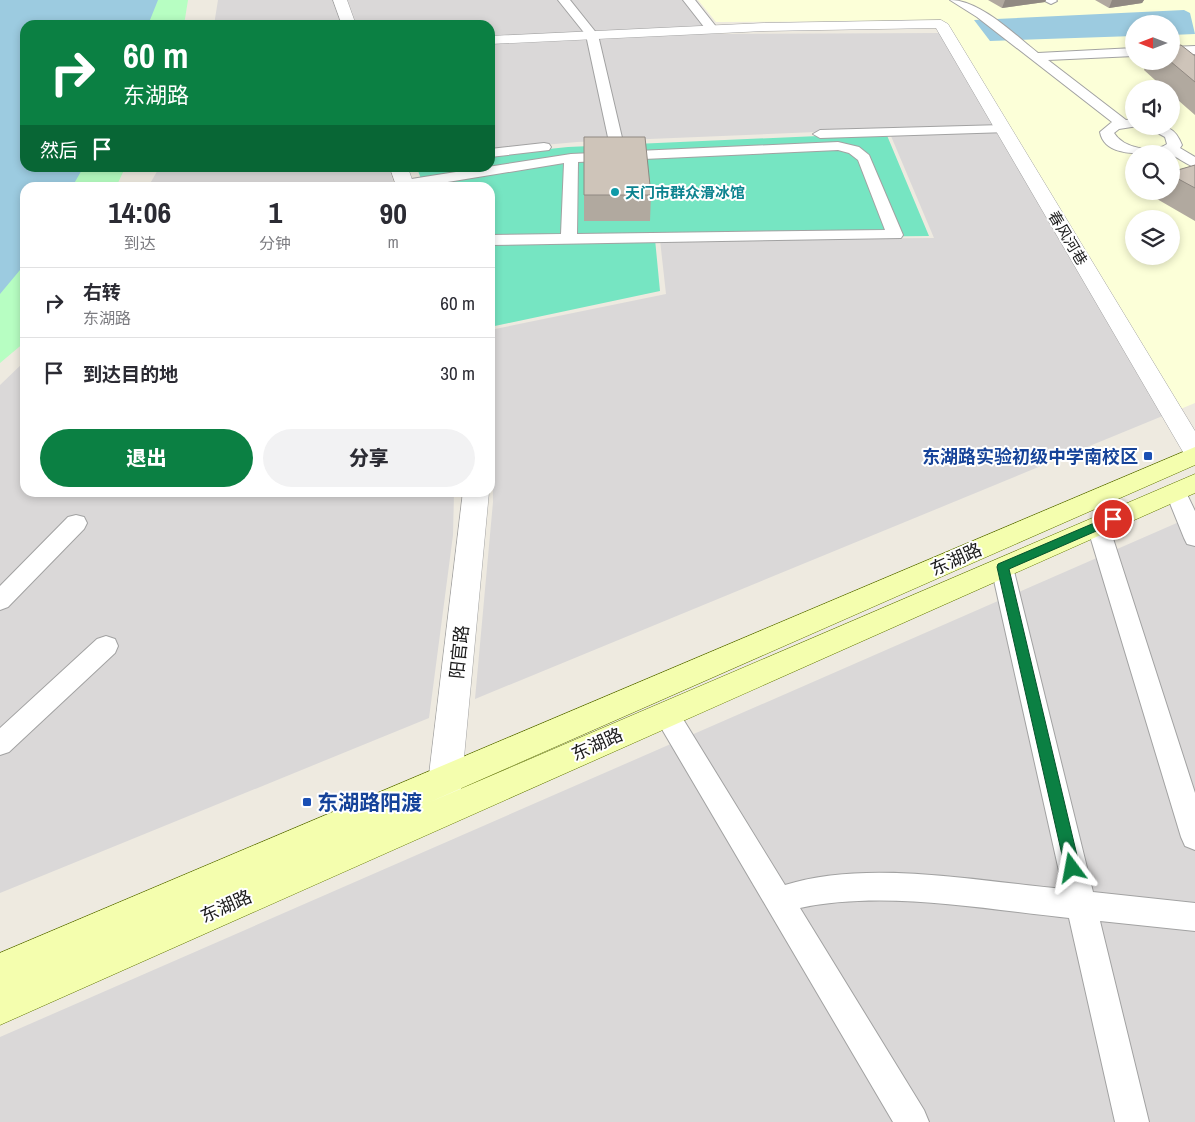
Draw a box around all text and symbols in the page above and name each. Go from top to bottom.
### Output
north arrow [1125,15,1180,70]
map controls [1125,15,1180,265]
text: 60 m [123,32,188,79]
icon: right [40,40,105,105]
text: 东湖路 [123,80,189,110]
button: sound [1125,80,1180,135]
icon: arrive [88,135,116,163]
text: 然后 [40,137,78,163]
button: search [1125,145,1180,200]
place label: 天门市群众滑冰馆 [625,182,745,203]
marker: 天门市群众滑冰馆 [609,186,621,198]
text: 14:06 [108,192,171,232]
text: 1 [268,192,282,232]
text: 90 [379,193,407,233]
street label: 春风河巷 [1044,207,1092,269]
button: layers [1125,210,1180,265]
text: m [388,231,399,253]
text: 到达 [124,232,156,254]
text: 分钟 [259,232,291,254]
text: 右转 [83,279,121,305]
icon: right [40,289,68,317]
text: 60 m [440,290,475,316]
text: 东湖路 [83,307,131,329]
icon: arrive [40,359,68,387]
text: 30 m [440,360,475,386]
text: 到达目的地 [83,361,178,387]
button: 退出 [40,429,253,487]
button: 分享 [263,429,475,487]
place label: 东湖路实验初级中学南校区 [922,444,1138,469]
marker: 东湖路实验初级中学南校区 [1142,450,1154,462]
pin [1092,498,1134,540]
icon: arrive [1099,505,1127,533]
street label: 东湖路 [926,537,986,581]
street label: 阳官路 [444,624,474,680]
street label: 东湖路 [567,722,627,766]
place label: 东湖路阳渡 [317,788,422,817]
marker: 东湖路阳渡 [301,796,313,808]
position arrow [1045,841,1097,893]
street label: 东湖路 [196,884,256,928]

